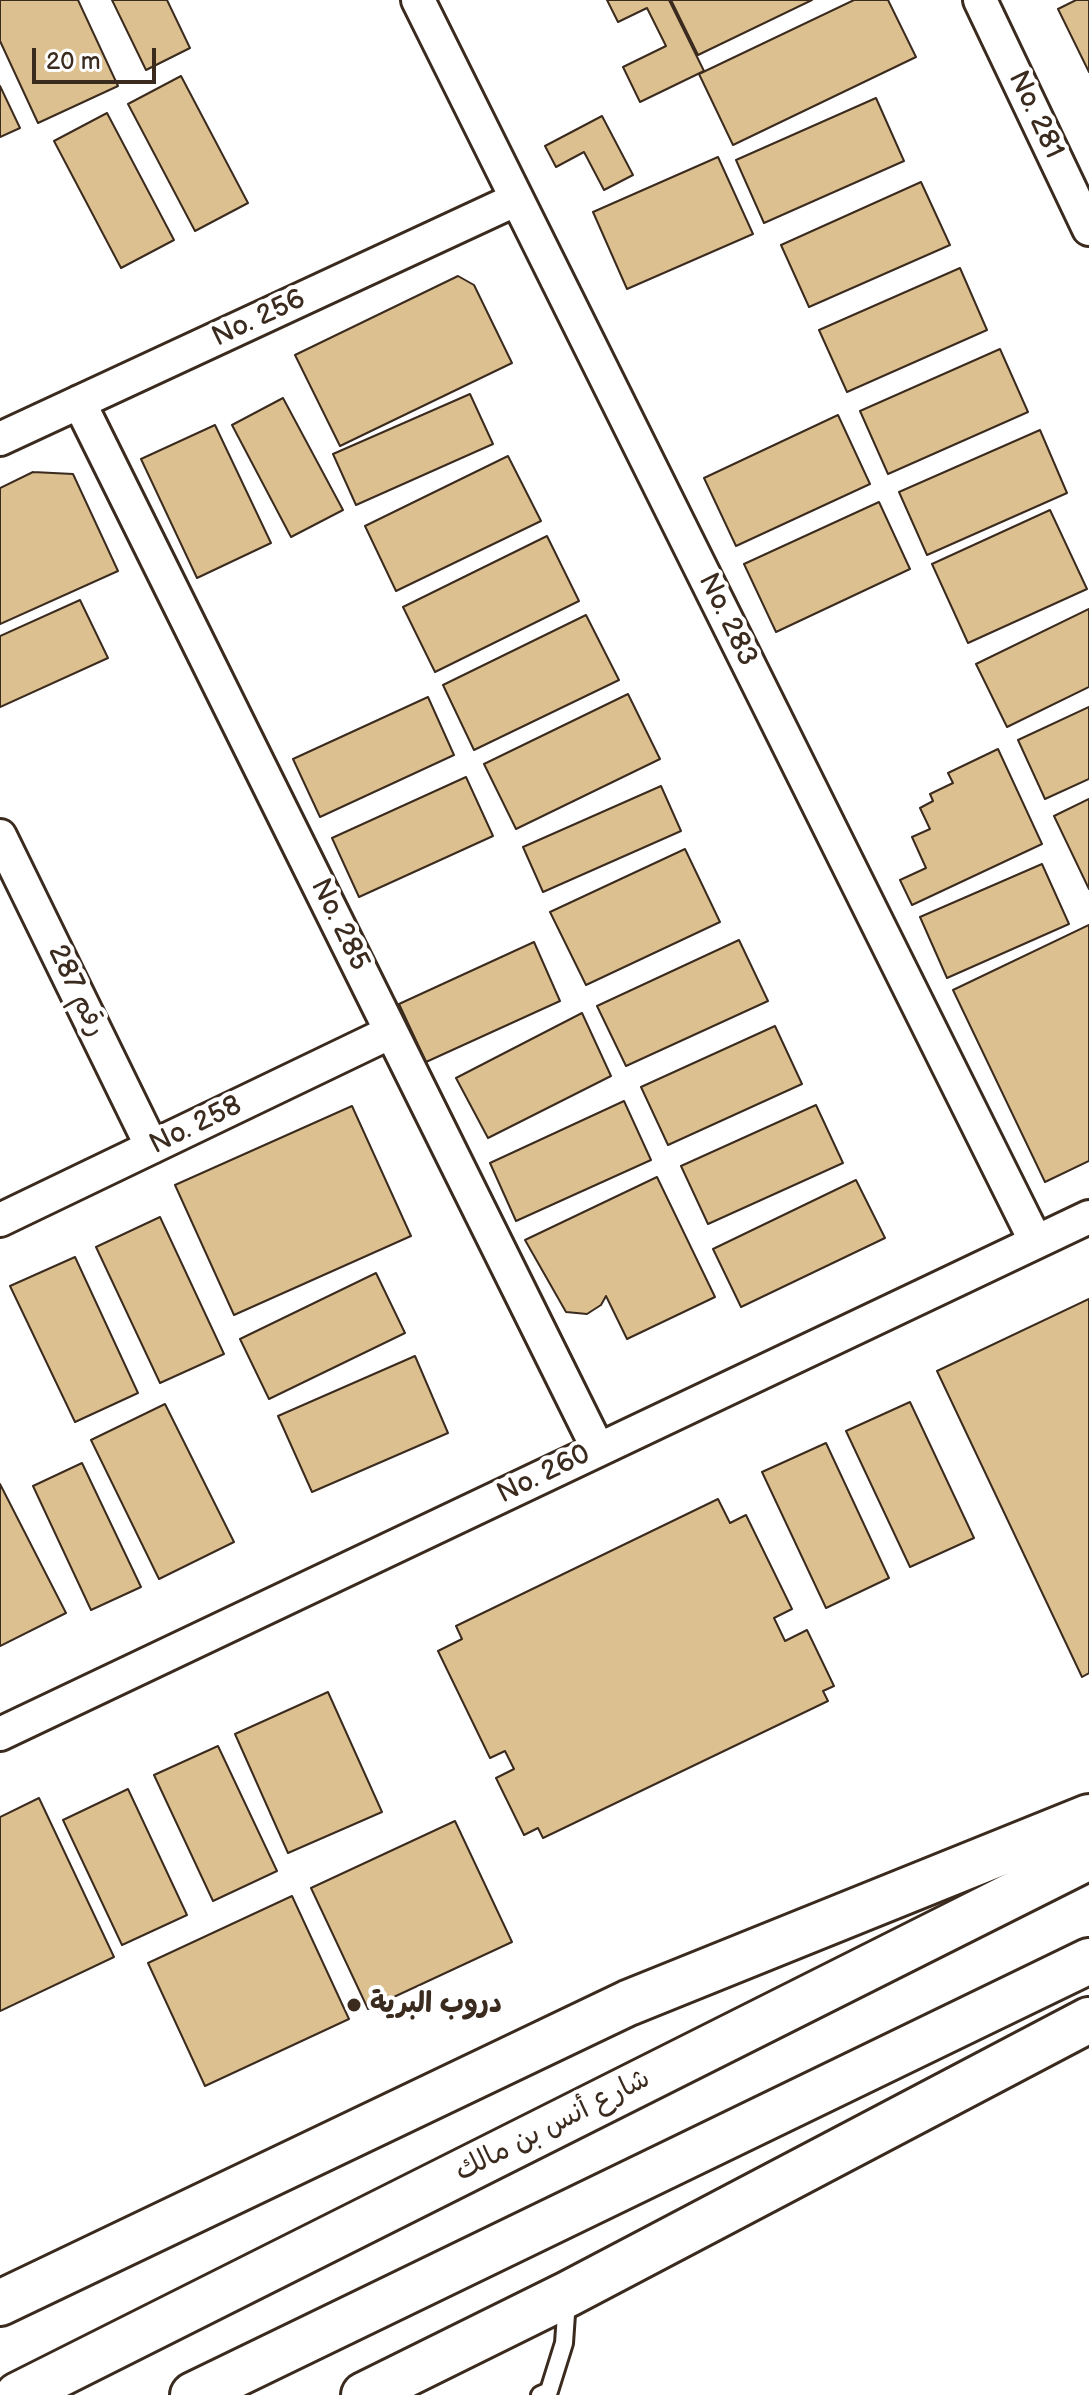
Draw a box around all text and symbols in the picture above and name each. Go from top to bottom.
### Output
scale bar [36,32,160,82]
text: 20 m [46,47,101,76]
street label: No. 281 [1000,66,1070,164]
street label: No. 256 [207,283,311,355]
street label: No. 283 [690,568,764,672]
street label: No. 285 [302,874,376,976]
street label: رقم 287 [39,940,113,1042]
street label: No. 258 [145,1089,247,1163]
street label: No. 260 [492,1438,596,1512]
place label: دروب البرية [370,1988,502,2022]
marker: دروب البرية [345,1996,363,2014]
street label: شارع أنس بن مالك [450,2062,656,2190]

